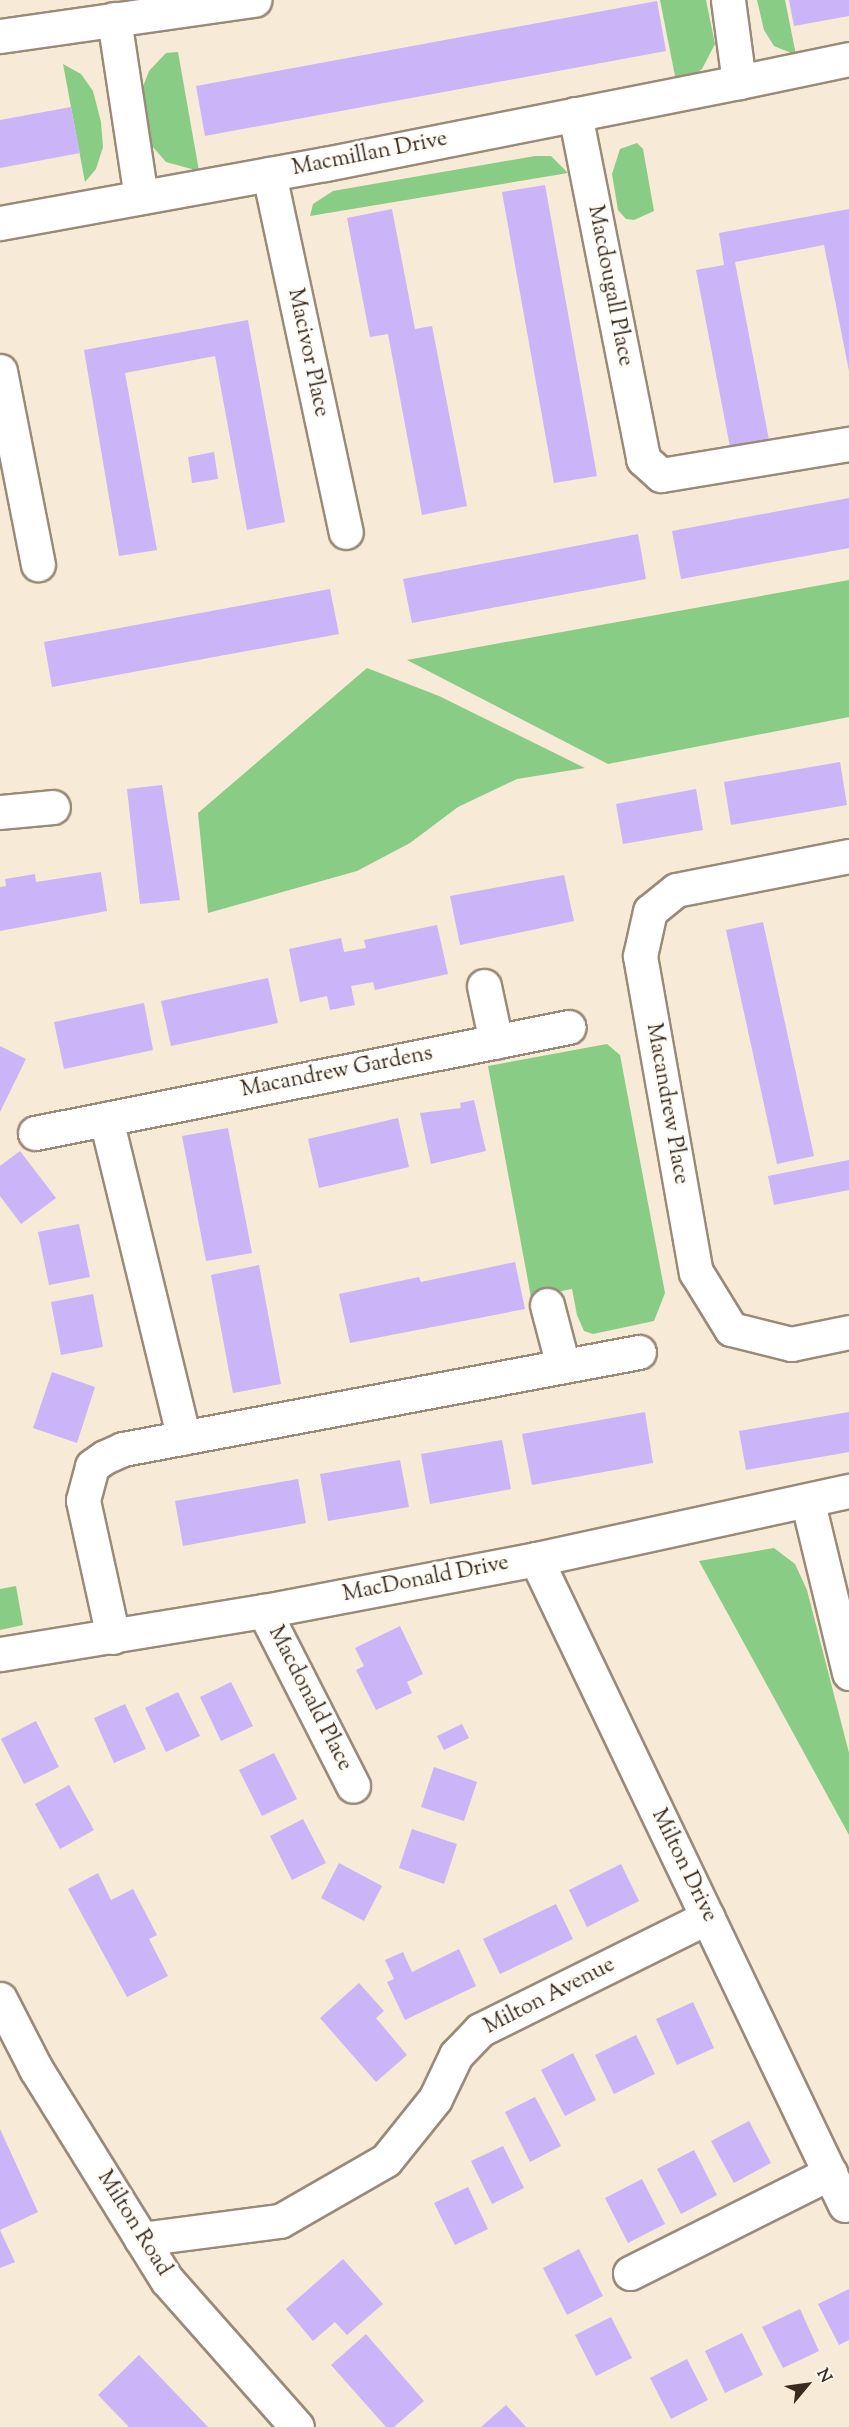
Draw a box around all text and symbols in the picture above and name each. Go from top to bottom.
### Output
street label: Macmillan Drive [290,127,450,183]
street label: Macdougall Place [580,203,638,369]
street label: Macivor Place [281,286,333,420]
street label: Macandrew Place [639,1021,693,1187]
street label: Macandrew Gardens [239,1041,435,1105]
street label: MacDonald Drive [341,1551,511,1609]
street label: Macdonald Place [261,1622,357,1776]
street label: Milton Drive [644,1805,722,1927]
street label: Milton Avenue [480,1953,620,2041]
street label: Milton Road [90,2167,176,2281]
north arrow [777,2355,837,2415]
text: N [810,2365,836,2387]

